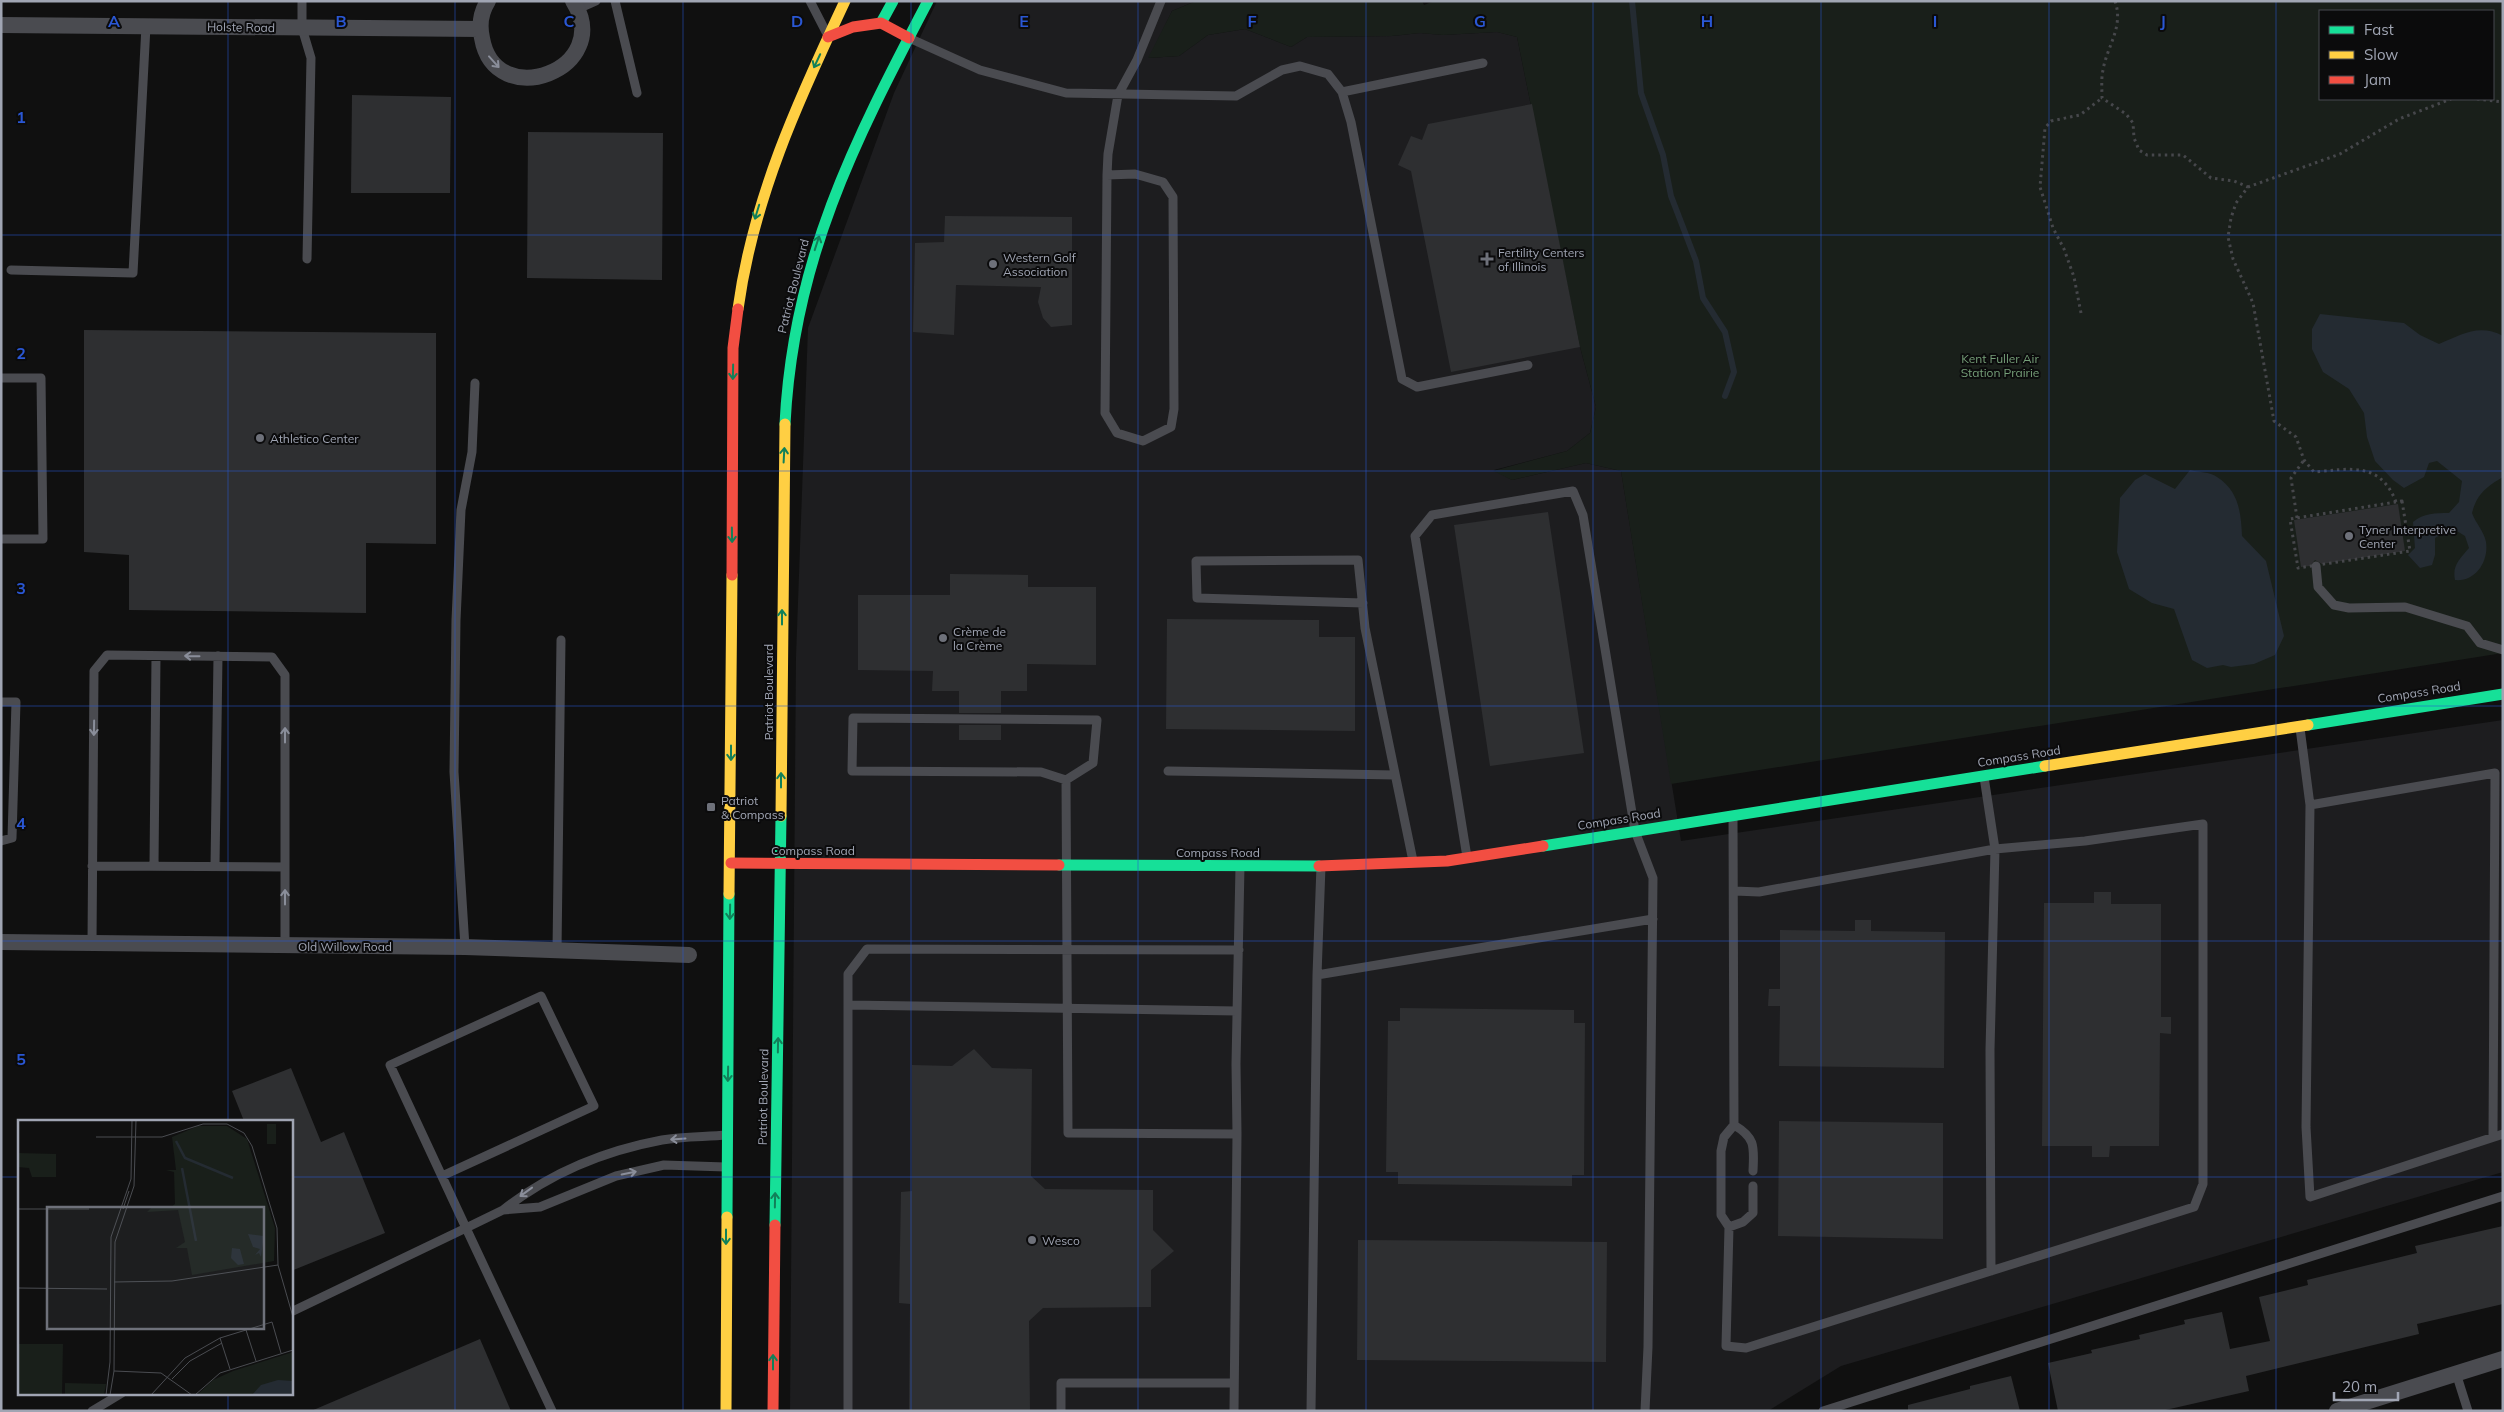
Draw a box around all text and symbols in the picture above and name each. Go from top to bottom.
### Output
legend [2319,10,2494,100]
text: A [108,11,120,31]
text: B [335,11,347,31]
text: C [564,11,575,31]
text: D [791,11,803,31]
text: E [1019,11,1029,31]
text: F [1247,11,1257,31]
text: G [1474,11,1486,31]
text: H [1701,11,1713,31]
text: I [1933,11,1937,31]
text: J [2160,11,2166,31]
street label: Holste Road [207,19,275,35]
text: Fast [2364,20,2394,39]
text: Slow [2364,45,2398,64]
one-way arrow [811,53,821,68]
one-way arrow [488,55,500,68]
text: Jam [2364,70,2391,89]
text: 1 [16,107,26,127]
one-way arrow [752,204,762,220]
one-way arrow [812,235,822,251]
street label: Patriot Boulevard [774,237,812,335]
place label: Fertility Centers of Illinois [1498,245,1585,274]
place label: Western Golf Association [1003,250,1077,279]
marker: Fertility Centers of Illinois [1480,252,1494,266]
marker: Western Golf Association [987,258,999,270]
text: 2 [16,343,26,363]
park label: Kent Fuller Air Station Prairie [1961,351,2039,380]
one-way arrow [728,364,737,380]
place label: Athletico Center [270,431,359,446]
marker: Athletico Center [254,432,266,444]
one-way arrow [779,447,789,463]
place label: Tyner Interpretive Center [2359,522,2456,551]
one-way arrow [727,526,737,543]
marker: Tyner Interpretive Center [2343,530,2355,542]
text: 3 [16,578,26,598]
one-way arrow [777,609,787,626]
place label: Crème de la Crème [953,624,1006,653]
marker: Crème de la Crème [937,632,949,644]
street label: Patriot Boulevard [761,644,776,740]
one-way arrow [184,651,200,661]
street label: Compass Road [2376,678,2462,706]
one-way arrow [89,720,99,736]
one-way arrow [280,727,290,744]
street label: Compass Road [1976,742,2062,770]
one-way arrow [726,744,736,761]
one-way arrow [776,772,786,788]
place label: Patriot & Compass [721,793,784,822]
marker: Patriot & Compass [705,801,717,813]
street label: Compass Road [1576,805,1662,833]
text: 4 [16,813,26,833]
street label: Compass Road [771,843,855,858]
street label: Compass Road [1176,845,1260,860]
one-way arrow [280,890,290,906]
one-way arrow [725,904,735,920]
street label: Old Willow Road [298,939,392,954]
one-way arrow [773,1038,782,1054]
text: 5 [16,1049,26,1069]
street label: Patriot Boulevard [755,1049,771,1145]
one-way arrow [723,1066,733,1082]
inset map [18,1120,292,1394]
one-way arrow [670,1134,686,1144]
one-way arrow [621,1168,637,1177]
one-way arrow [520,1186,533,1197]
one-way arrow [770,1192,780,1208]
one-way arrow [721,1228,731,1244]
place label: Wesco [1042,1233,1080,1248]
marker: Wesco [1026,1234,1038,1246]
one-way arrow [769,1354,778,1370]
scale bar [2334,1370,2398,1402]
text: 20 m [2342,1377,2377,1396]

